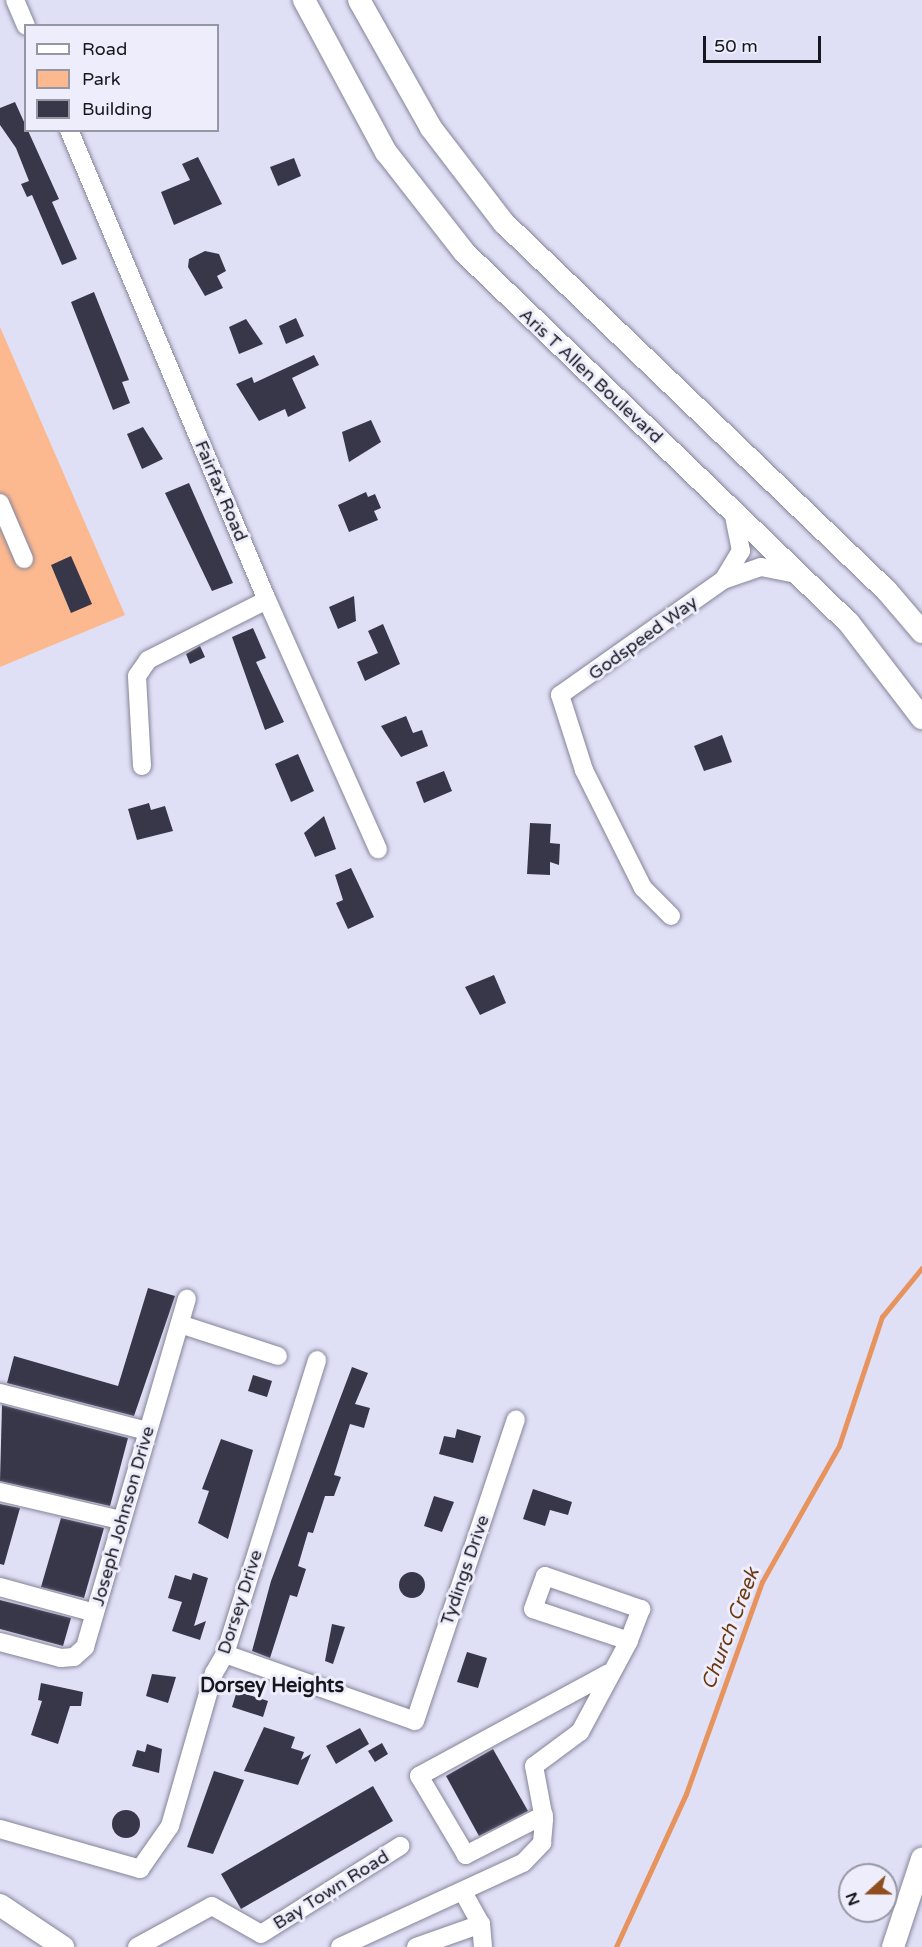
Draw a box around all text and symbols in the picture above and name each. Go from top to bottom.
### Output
legend [24,24,219,132]
scale bar [706,24,824,62]
text: 50 m [714,35,758,57]
text: Road [82,38,127,60]
text: Park [82,68,120,90]
text: Building [82,98,152,120]
street label: Aris T Allen Boulevard [515,304,667,448]
street label: Fairfax Road [190,437,252,545]
street label: Godspeed Way [584,591,702,685]
street label: Joseph Johnson Drive [87,1424,159,1608]
street label: Tydings Drive [436,1512,494,1628]
street label: Dorsey Drive [213,1547,267,1657]
water label: Church Creek [697,1565,765,1693]
district label: Dorsey Heights [200,1674,344,1698]
street label: Bay Town Road [269,1846,393,1934]
north arrow [838,1863,898,1923]
text: N [841,1889,865,1908]

